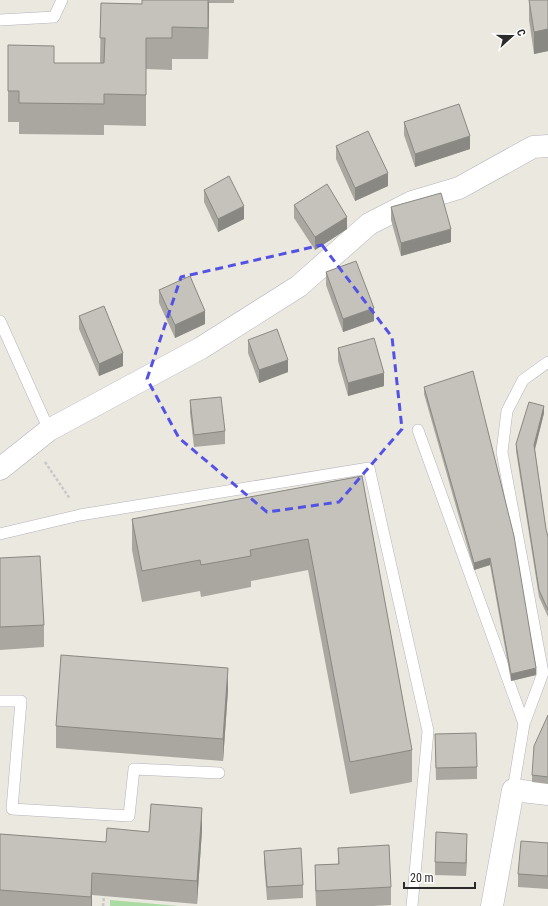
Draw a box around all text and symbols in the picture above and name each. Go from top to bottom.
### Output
north arrow [492,16,532,56]
text: С [514,27,528,38]
scale bar [404,864,475,890]
text: 20 m [410,871,434,885]

